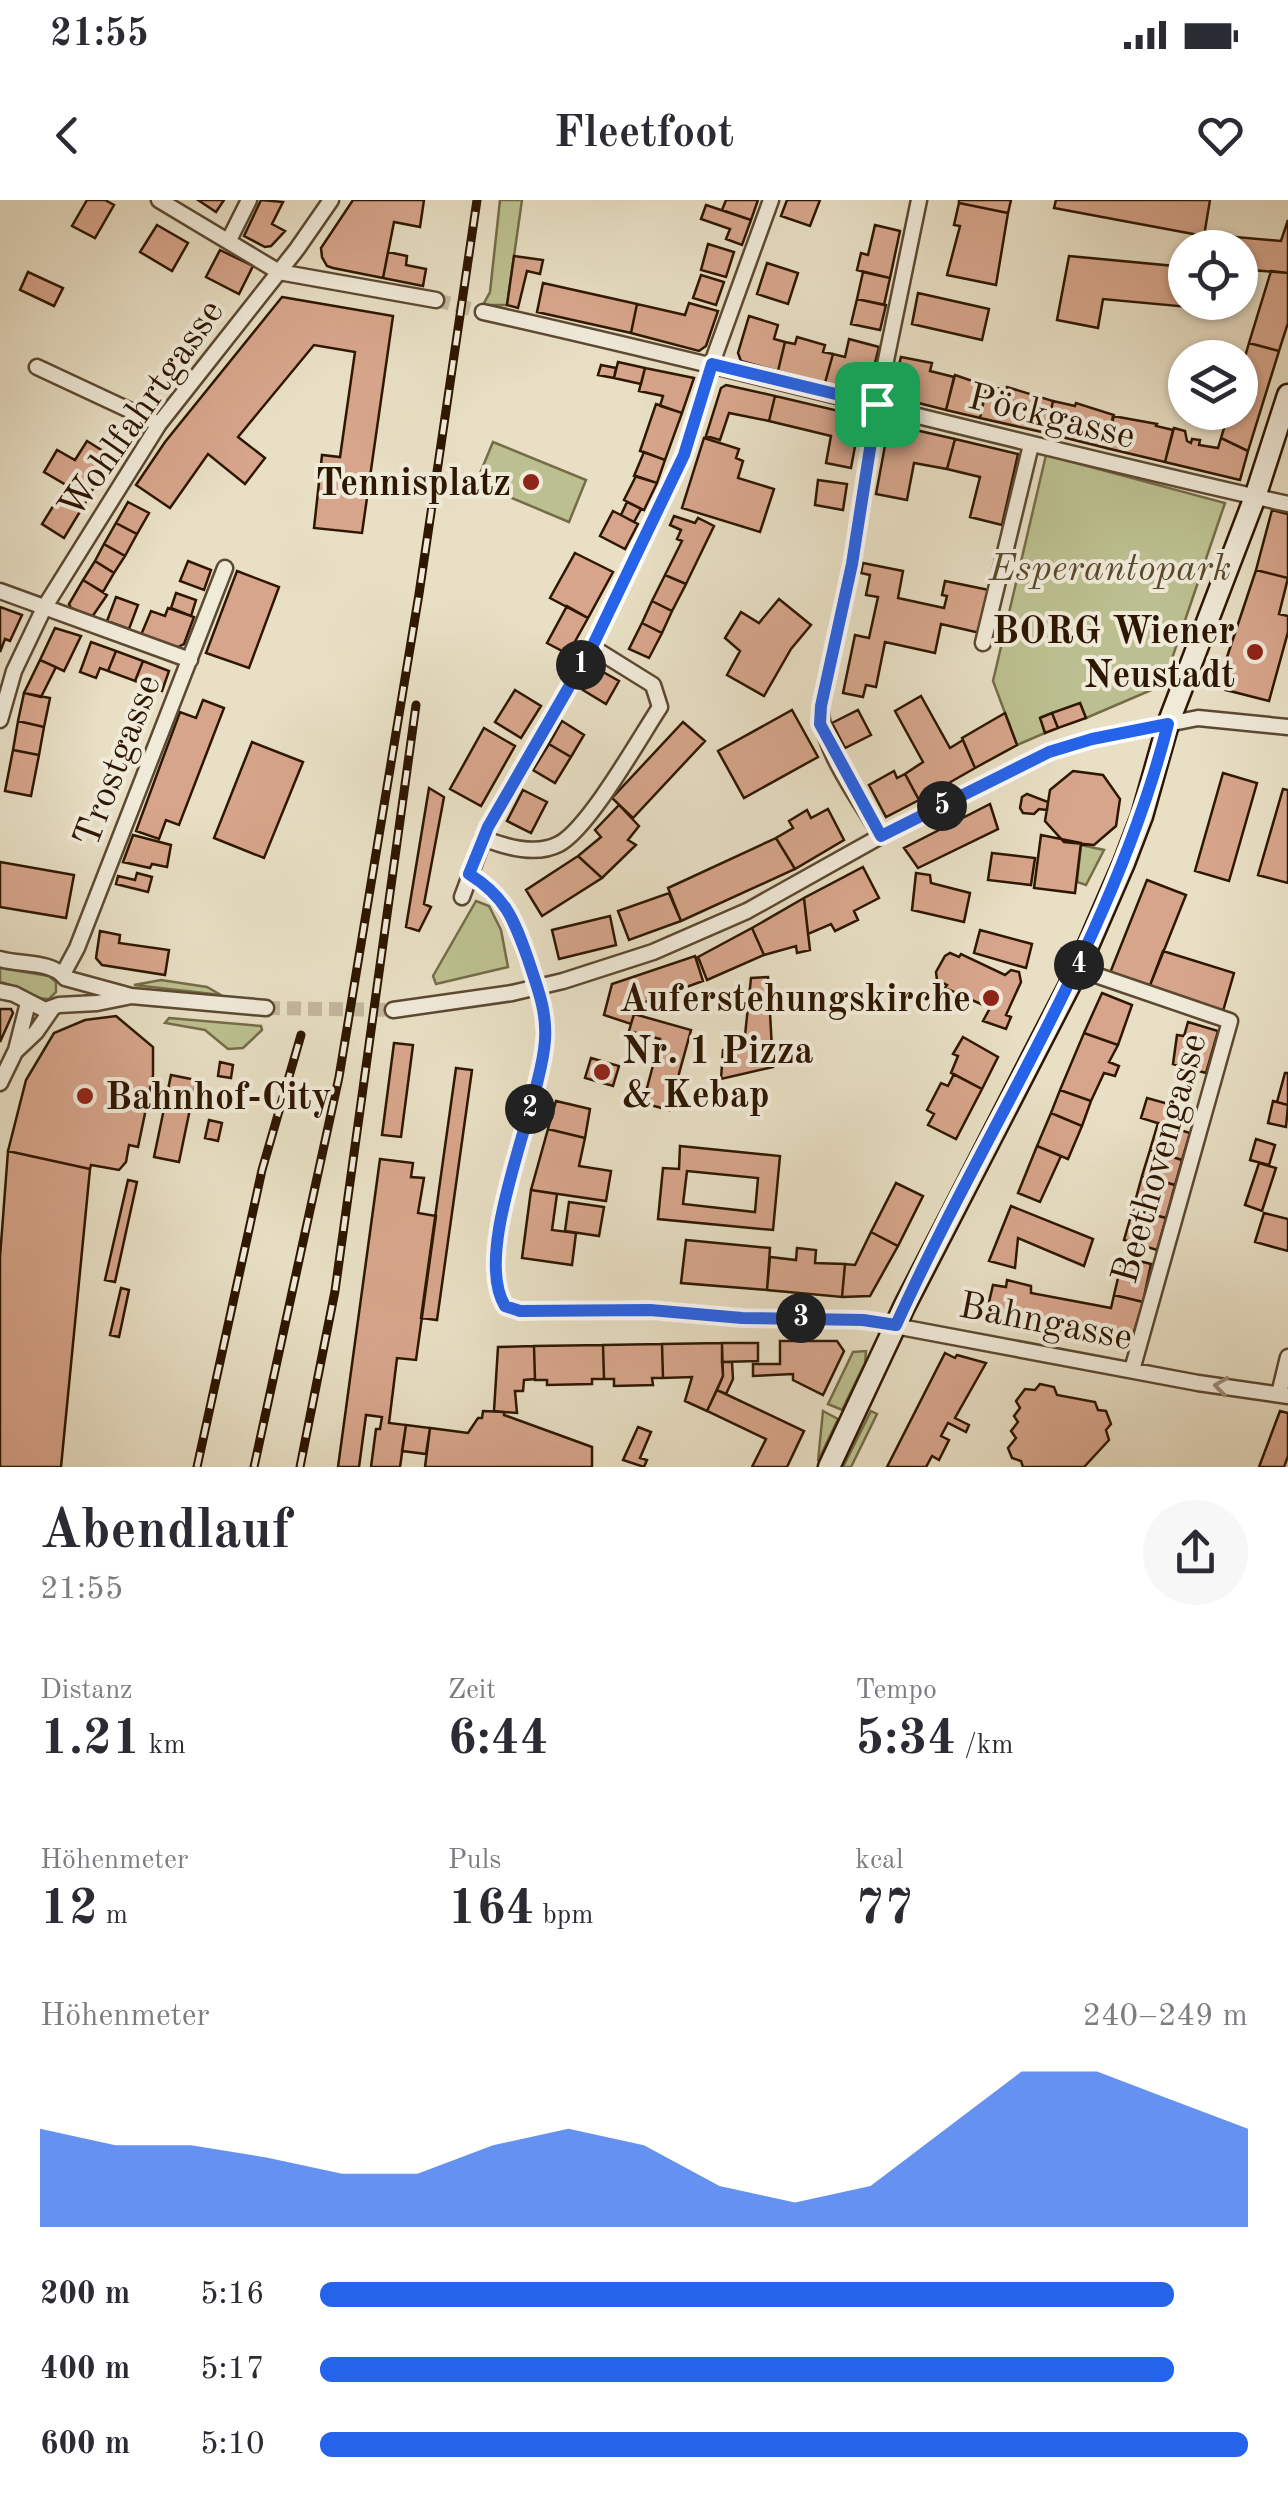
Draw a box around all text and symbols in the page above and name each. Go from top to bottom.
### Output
text: 21:55 [50,16,149,54]
icon: back [40,108,95,163]
icon: heart [1193,108,1248,163]
text: Fleetfoot [554,112,734,157]
map controls [1168,230,1258,430]
button: locate [1168,230,1258,320]
street label: Wohlfahrtgasse [53,293,232,526]
button: layers [1168,340,1258,430]
pin [835,362,920,447]
icon: arrive [850,377,905,432]
street label: Pöckgasse [964,379,1139,457]
place label: Tennisplatz [315,466,511,504]
marker: Tennisplatz [520,471,542,493]
park label: Esperantopark [988,551,1231,589]
place label: BORG Wiener Neustadt [992,614,1235,696]
pin: 1 [556,640,606,690]
marker: BORG Wiener Neustadt [1244,641,1266,663]
text: 1 [573,651,589,679]
street label: Trostgasse [69,670,169,852]
pin: 5 [917,781,967,831]
text: 5 [934,792,950,820]
pin: 4 [1054,940,1104,990]
text: 4 [1071,951,1087,979]
place label: Auferstehungskirche [619,982,971,1020]
marker: Auferstehungskirche [980,987,1002,1009]
street label: Beethovengasse [1107,1029,1215,1288]
place label: Nr. 1 Pizza & Kebap [622,1034,814,1116]
marker: Nr. 1 Pizza & Kebap [591,1061,613,1083]
place label: Bahnhof-City [105,1080,332,1118]
pin: 2 [505,1084,555,1134]
marker: Bahnhof-City [74,1085,96,1107]
text: 2 [522,1095,538,1123]
street label: Bahngasse [955,1288,1135,1358]
pin: 3 [776,1293,826,1343]
text: 3 [793,1304,809,1332]
one-way arrow [1212,1376,1229,1397]
button: share [1143,1500,1248,1605]
text: Abendlauf [40,1505,291,1560]
text: 21:55 [40,1574,123,1606]
text: Distanz [40,1677,133,1705]
text: Zeit [448,1677,496,1705]
text: Tempo [855,1677,937,1705]
text: 1.21 [40,1715,141,1765]
text: 6:44 [448,1715,549,1765]
text: 5:34 [855,1715,956,1765]
text: km [141,1732,186,1760]
text: /km [956,1732,1014,1760]
text: Höhenmeter [40,1847,188,1875]
text: Puls [448,1847,501,1875]
text: kcal [855,1847,904,1875]
text: 12 [40,1885,98,1935]
text: 164 [448,1885,535,1935]
text: 77 [855,1885,913,1935]
text: m [98,1902,128,1930]
text: bpm [535,1902,594,1930]
text: Höhenmeter [40,2001,210,2033]
text: 240–249 m [1082,2001,1248,2033]
text: 200 m [40,2279,130,2311]
text: 5:16 [200,2279,265,2311]
text: 400 m [40,2354,130,2386]
text: 5:17 [200,2354,265,2386]
text: 600 m [40,2429,130,2461]
text: 5:10 [200,2429,265,2461]

